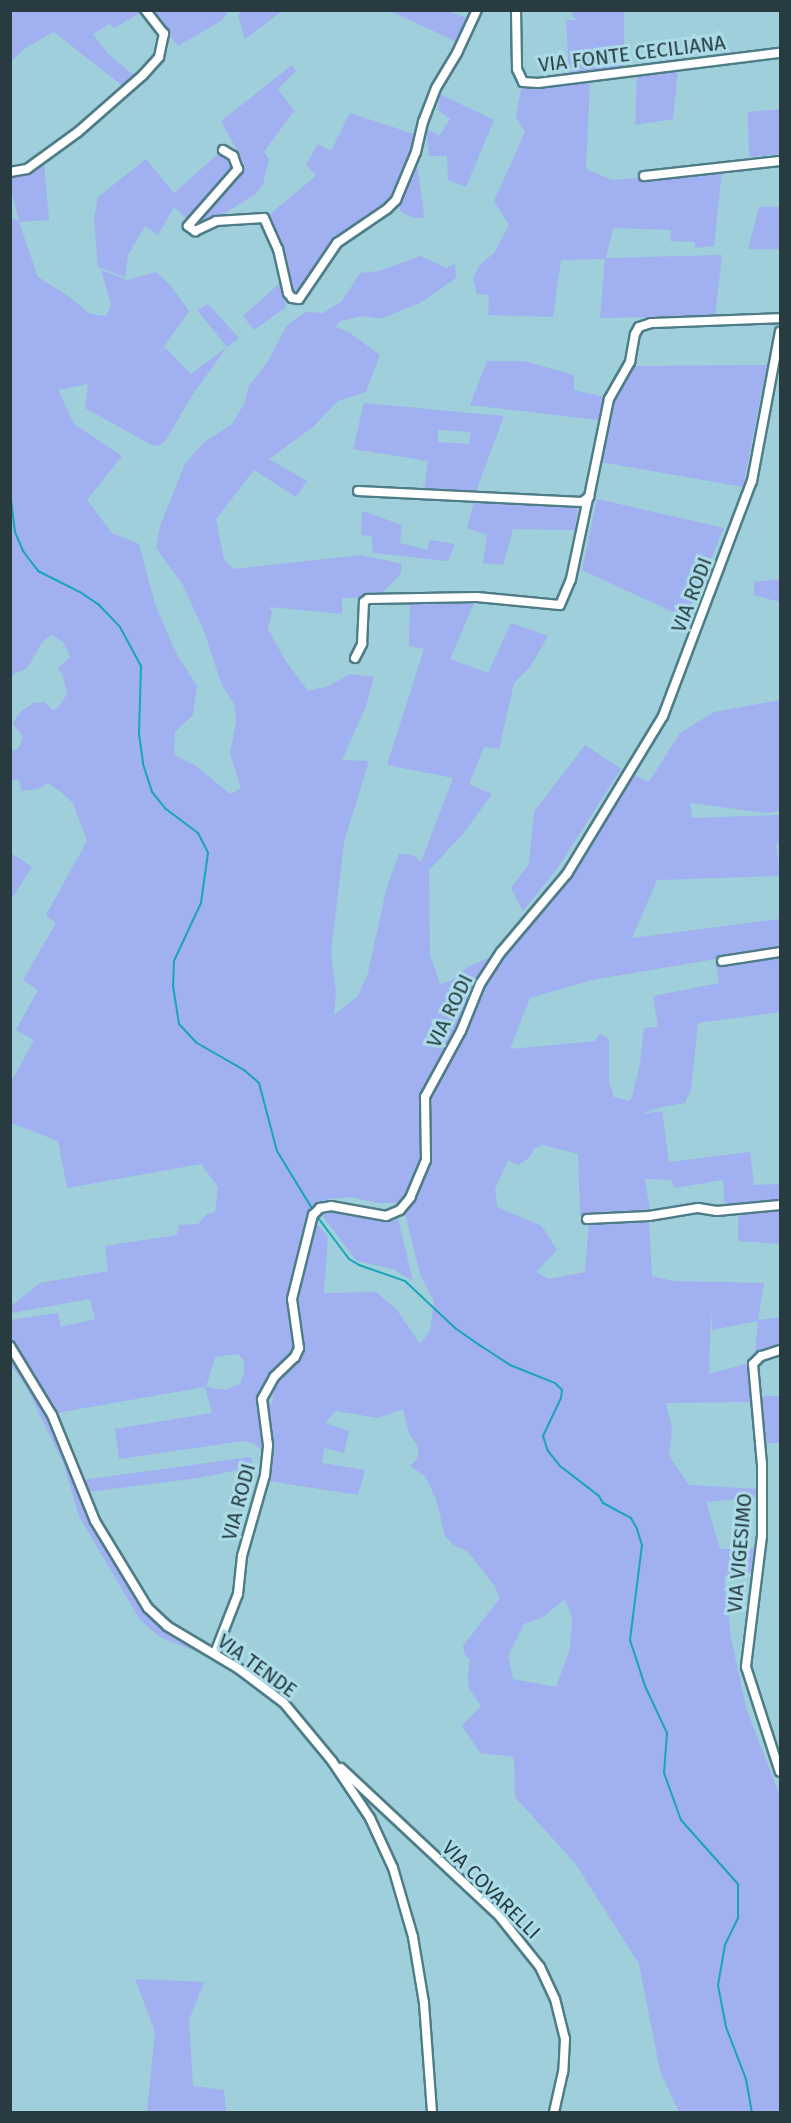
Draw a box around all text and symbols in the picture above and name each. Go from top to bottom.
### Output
street label: VIA FONTE CECILIANA [537,31,727,77]
street label: VIA RODI [667,554,717,636]
street label: VIA RODI [422,971,478,1051]
street label: VIA RODI [217,1461,261,1543]
street label: VIA VIGESIMO [723,1492,757,1614]
street label: VIA TENDE [213,1629,301,1703]
street label: VIA COVARELLI [437,1836,545,1944]

